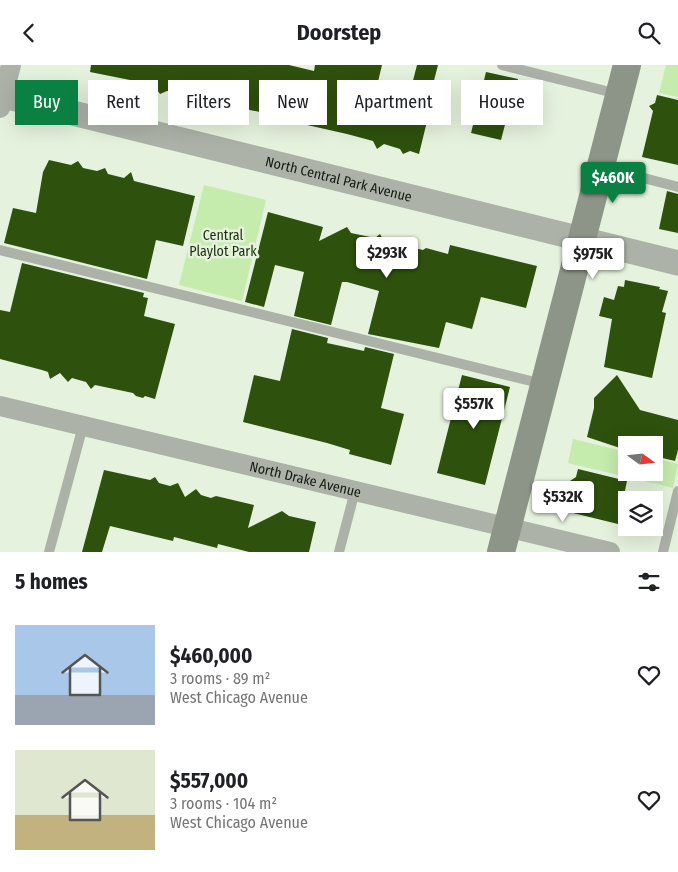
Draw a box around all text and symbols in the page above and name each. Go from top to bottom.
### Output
icon: back [15,19,43,47]
text: Doorstep [297,19,381,46]
icon: search [635,19,663,47]
chip: Buy [15,80,78,125]
chip: Rent [88,80,158,125]
chip: Filters [168,80,249,125]
chip: New [259,80,327,125]
chip: Apartment [337,80,451,125]
chip: House [461,80,543,125]
street label: North Central Park Avenue [264,153,414,206]
pin: $460K [578,161,648,204]
text: $460K [592,168,634,187]
park label: Central Playlot Park [189,227,257,260]
pin: $293K [352,237,422,279]
pin: $975K [558,237,628,280]
text: $293K [367,243,407,262]
text: $975K [573,244,613,263]
pin: $557K [439,387,509,430]
text: $557K [454,394,494,413]
north arrow [618,436,662,481]
map controls [618,436,663,536]
street label: North Drake Avenue [248,458,363,501]
pin: $532K [528,481,598,523]
text: $532K [543,487,583,506]
button: layers [618,491,663,536]
icon: filters [635,568,663,596]
text: 5 homes [15,569,88,595]
text: $460,000 [170,643,253,669]
icon: home [55,645,115,705]
icon: heart [635,661,663,689]
text: 3 rooms · 89 m² [170,669,270,688]
text: West Chicago Avenue [170,688,308,707]
text: $557,000 [170,768,248,794]
icon: home [55,770,115,830]
icon: heart [635,786,663,814]
text: 3 rooms · 104 m² [170,794,277,813]
text: West Chicago Avenue [170,813,308,832]

